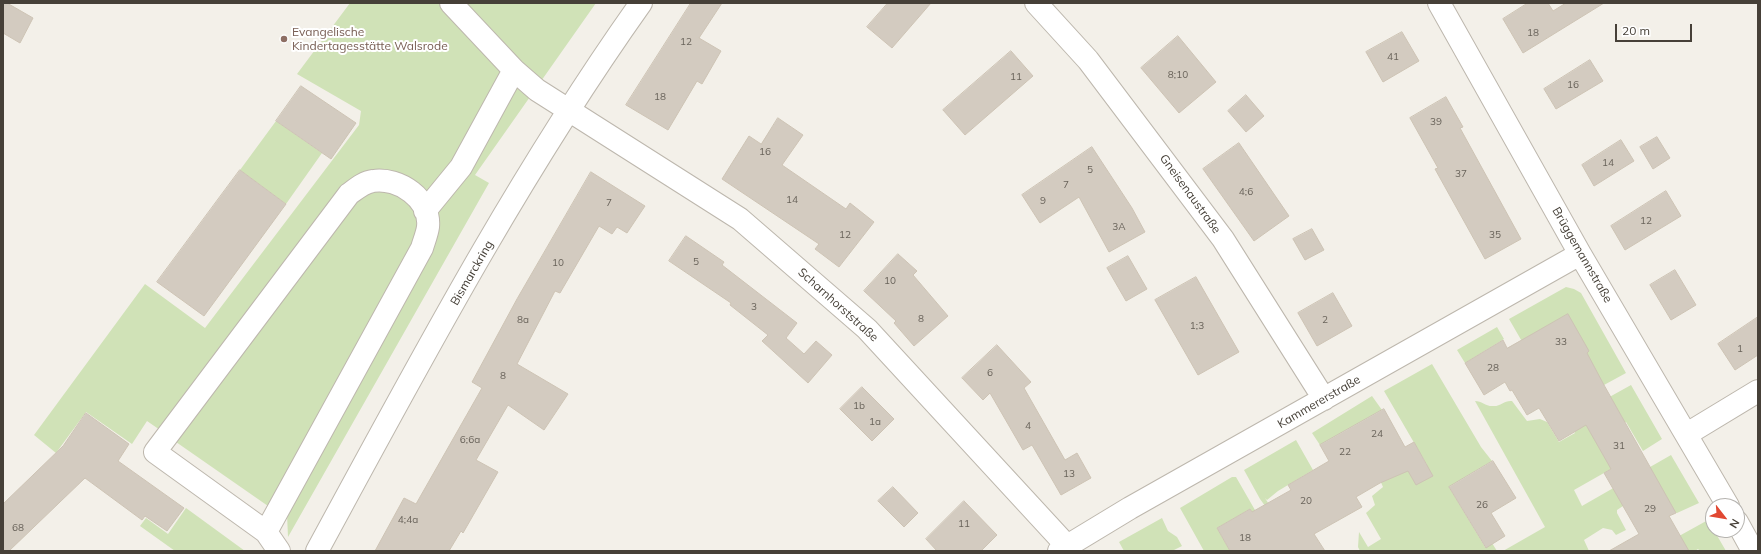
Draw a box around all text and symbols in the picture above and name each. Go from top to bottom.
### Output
scale bar [1617,16,1694,42]
text: 20 m [1622,23,1650,38]
place label: Evangelische Kindertagesstätte Walsrode [292,25,448,53]
house number: 18 [1527,27,1539,39]
marker: Evangelische Kindertagesstätte Walsrode [279,34,289,44]
house number: 12 [680,36,692,48]
house number: 41 [1387,51,1399,63]
house number: 8;10 [1168,69,1188,81]
house number: 11 [1010,71,1022,83]
house number: 16 [1567,79,1579,91]
house number: 18 [654,91,666,103]
house number: 39 [1430,116,1442,128]
house number: 16 [759,146,771,158]
street label: Gneisenaustraße [1156,152,1224,236]
house number: 14 [1602,157,1614,169]
house number: 5 [1087,164,1093,176]
house number: 37 [1455,168,1467,180]
house number: 7 [1063,179,1069,191]
house number: 4;6 [1239,186,1253,198]
house number: 14 [786,194,798,206]
house number: 9 [1040,195,1046,207]
house number: 7 [606,197,612,209]
street label: Brüggemannstraße [1549,205,1615,305]
house number: 12 [1640,215,1652,227]
house number: 3A [1112,221,1126,233]
house number: 12 [839,229,851,241]
house number: 35 [1489,229,1501,241]
street label: Bismarckring [448,238,496,308]
house number: 5 [693,256,699,268]
house number: 10 [552,257,564,269]
street label: Scharnhorststraße [795,265,881,345]
house number: 10 [884,275,896,287]
house number: 3 [751,301,757,313]
house number: 8 [918,313,924,325]
house number: 8a [517,314,529,326]
house number: 2 [1322,314,1328,326]
house number: 1;3 [1190,320,1204,332]
house number: 33 [1555,336,1567,348]
house number: 1 [1737,343,1743,355]
house number: 28 [1487,362,1499,374]
house number: 6 [987,367,993,379]
house number: 8 [500,370,506,382]
street label: Kammererstraße [1275,372,1363,432]
house number: 1b [853,400,865,412]
house number: 1a [869,416,881,428]
house number: 4 [1025,420,1031,432]
house number: 24 [1371,428,1383,440]
house number: 6;6a [460,434,480,446]
house number: 31 [1613,440,1625,452]
house number: 22 [1339,446,1351,458]
house number: 13 [1063,468,1075,480]
house number: 20 [1300,495,1312,507]
north arrow [1705,498,1745,538]
house number: 26 [1476,499,1488,511]
house number: 29 [1644,503,1656,515]
house number: 4;4a [398,514,418,526]
text: N [1726,516,1743,531]
house number: 11 [958,518,970,530]
house number: 68 [12,522,24,534]
house number: 18 [1239,532,1251,544]

